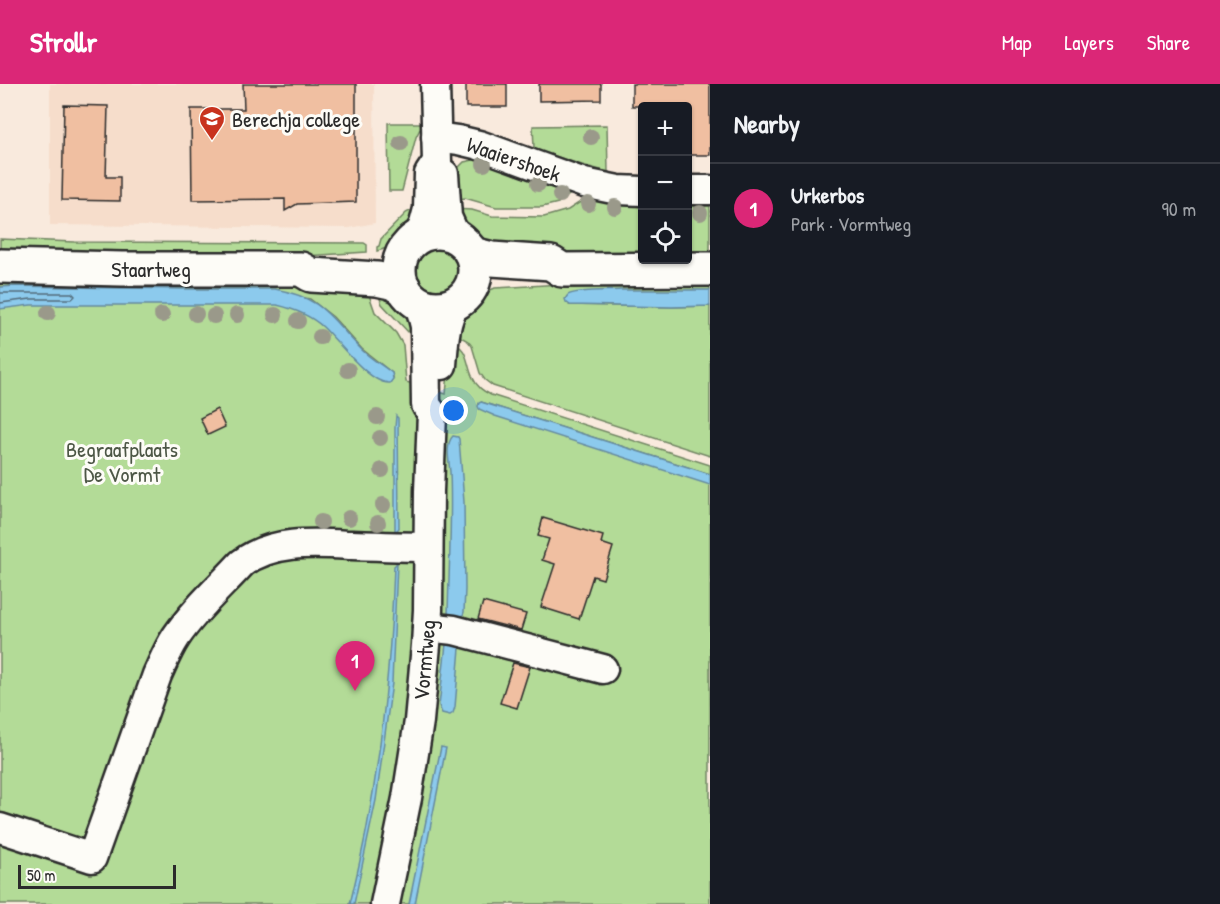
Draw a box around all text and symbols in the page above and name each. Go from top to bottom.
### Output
text: Strollr [30,23,97,61]
text: Map [1002,28,1031,57]
text: Layers [1064,28,1114,57]
text: Share [1147,28,1190,57]
map controls [638,102,692,264]
button: + [638,102,692,156]
school or university icon: Berechja college [197,104,227,142]
place label: Berechja college [232,104,360,134]
text: Nearby [734,106,800,141]
street label: Waaiershoek [463,129,565,189]
button: − [638,156,692,210]
text: Urkerbos [791,180,864,210]
text: 1 [750,195,757,222]
text: 90 m [1162,195,1196,222]
button: locate [638,210,692,264]
text: Park · Vormtweg [791,210,911,237]
street label: Staartweg [111,254,191,284]
your location [439,396,468,425]
park label: Begraafplaats De Vormt [66,434,178,489]
street label: Vormtweg [406,618,442,702]
pin: 1 [336,642,374,691]
scale bar [18,862,176,890]
text: 50 m [27,864,56,886]

